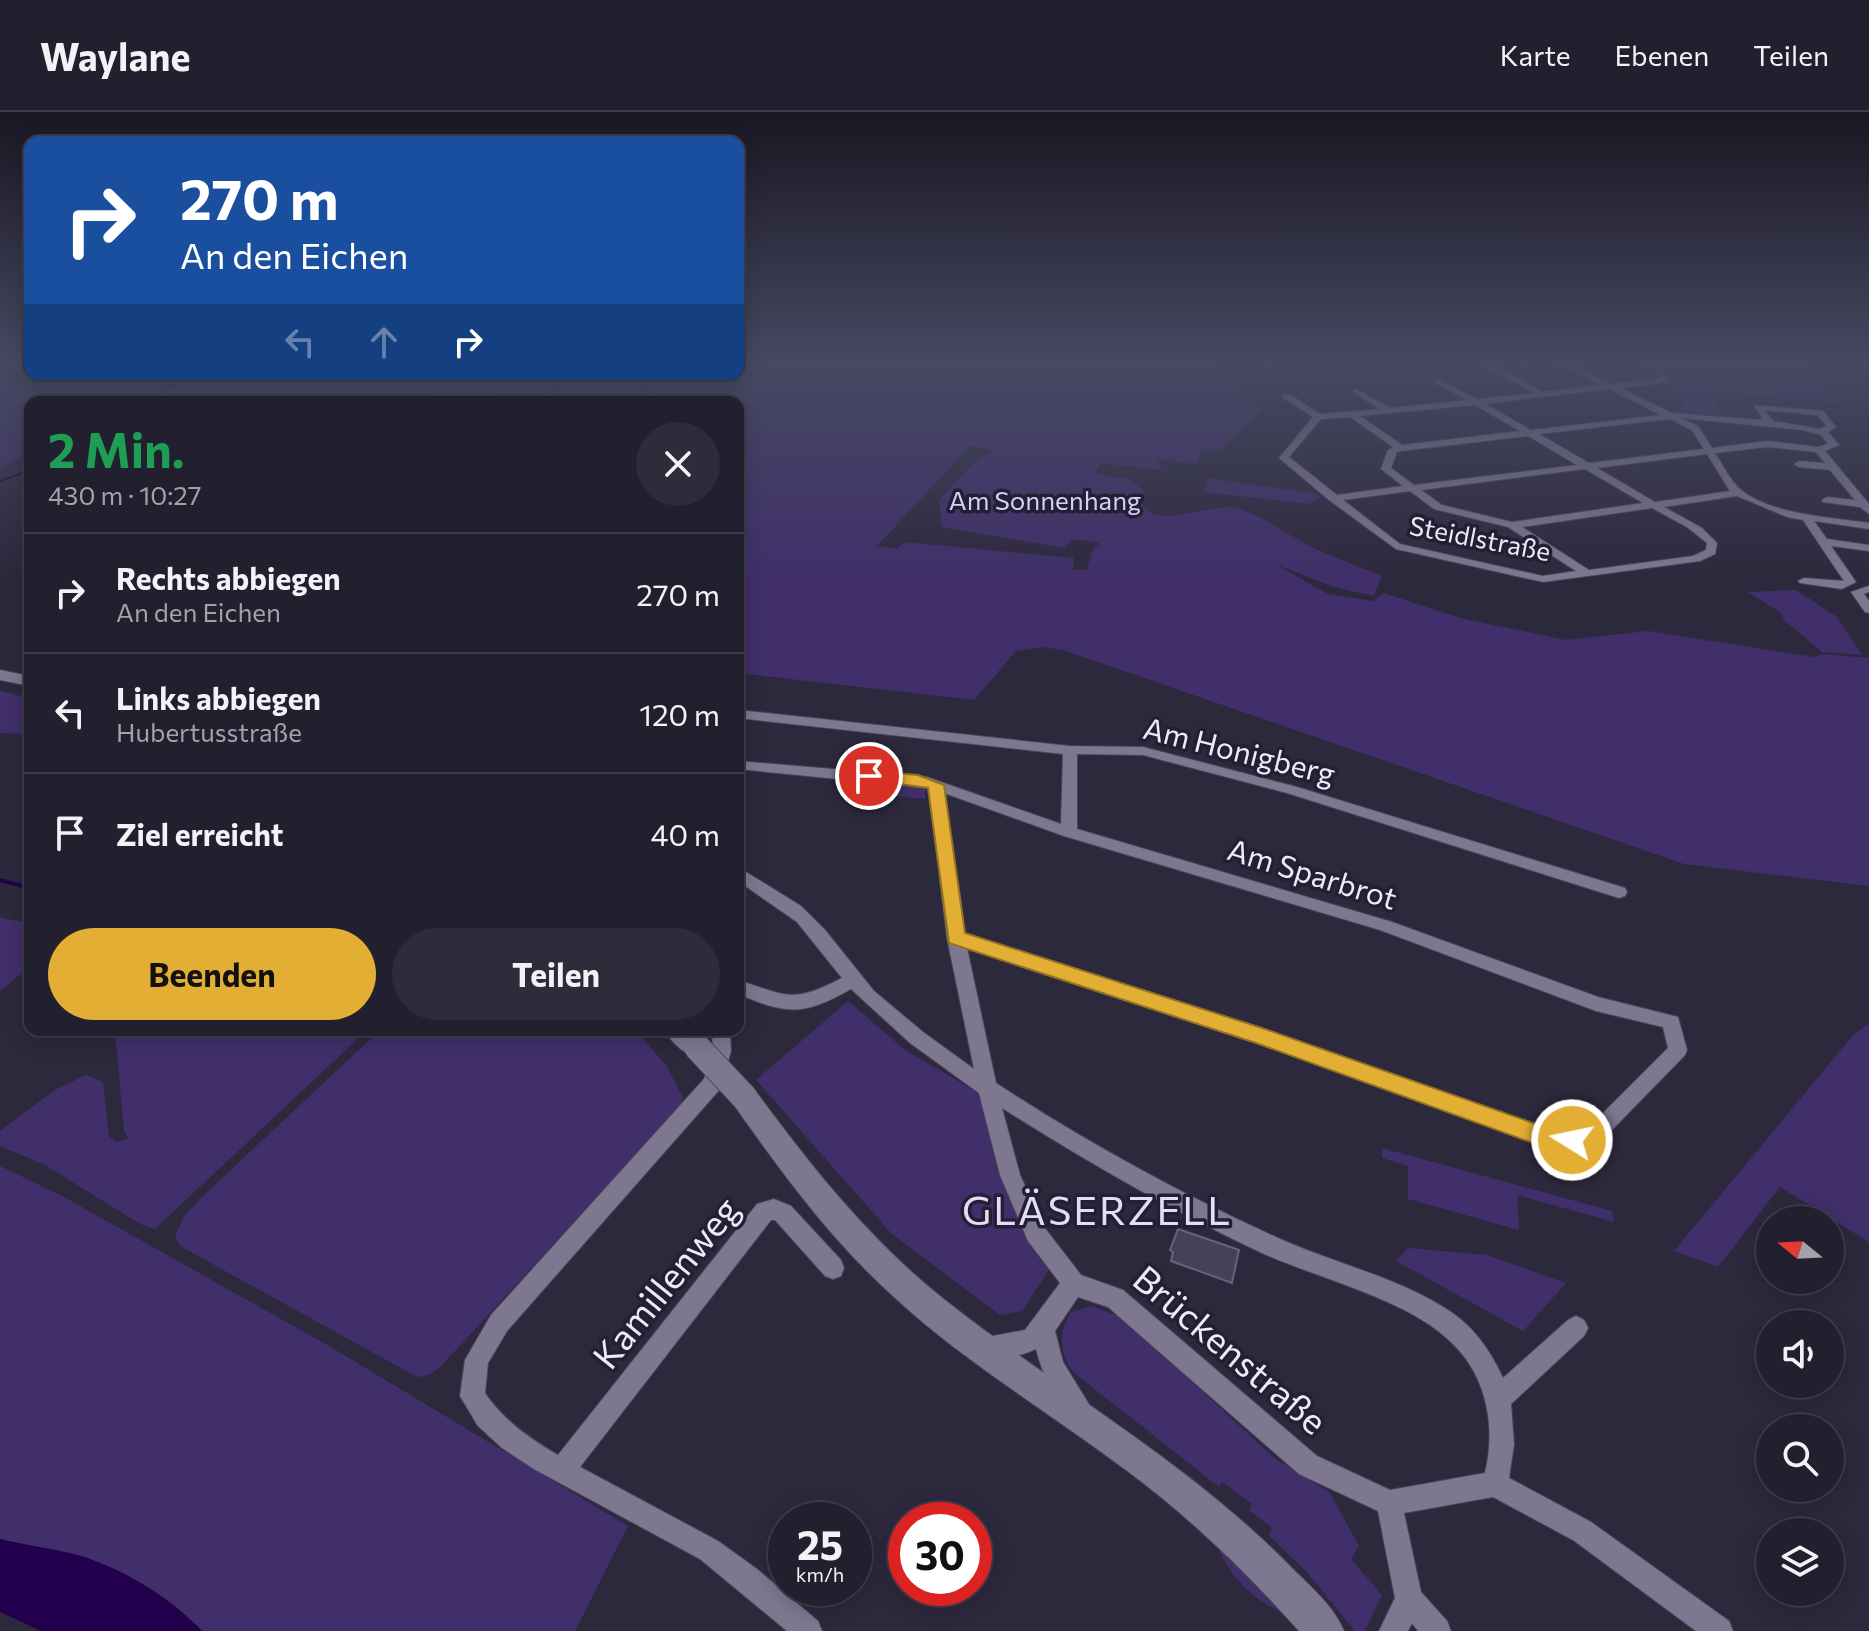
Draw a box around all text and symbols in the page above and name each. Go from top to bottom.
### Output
text: Waylane [40,32,190,79]
text: Karte [1500,38,1571,72]
text: Ebenen [1615,38,1709,72]
text: Teilen [1753,38,1829,72]
text: 270 m [180,163,339,232]
icon: right [48,168,152,272]
text: An den Eichen [180,232,408,276]
icon: left [278,320,322,364]
icon: ahead [362,320,406,364]
icon: right [446,320,490,364]
text: 2 Min. [48,419,185,478]
button: close [636,422,720,506]
text: 430 m · 10:27 [48,479,201,510]
park label: Am Sonnenhang [949,484,1141,515]
street label: Steidlstraße [1407,509,1553,566]
text: Rechts abbiegen [116,559,341,596]
icon: right [48,571,92,615]
text: 270 m [636,575,720,612]
text: An den Eichen [116,596,281,627]
text: Links abbiegen [116,679,321,716]
icon: left [48,691,92,735]
text: 120 m [639,695,720,732]
street label: Am Honigberg [1140,708,1339,791]
text: Hubertusstraße [116,716,302,747]
pin [835,742,903,810]
icon: arrive [847,754,891,798]
icon: arrive [48,811,92,855]
text: Ziel erreicht [116,815,284,852]
text: 40 m [651,815,720,852]
street label: Am Sparbrot [1224,829,1402,916]
button: Beenden [48,928,376,1020]
button: Teilen [392,928,720,1020]
position arrow [1530,1098,1614,1182]
district label: GLÄSERZELL [962,1184,1232,1233]
street label: Kamillenweg [582,1187,747,1376]
north arrow [1756,1206,1844,1294]
map controls [1756,1206,1844,1606]
street label: Brückenstraße [1126,1255,1337,1442]
button: sound [1756,1310,1844,1398]
button: search [1756,1414,1844,1502]
speed limit sign: 30 [888,1502,992,1606]
button: layers [1756,1518,1844,1606]
text: 25 [797,1519,843,1568]
text: km/h [796,1562,844,1586]

